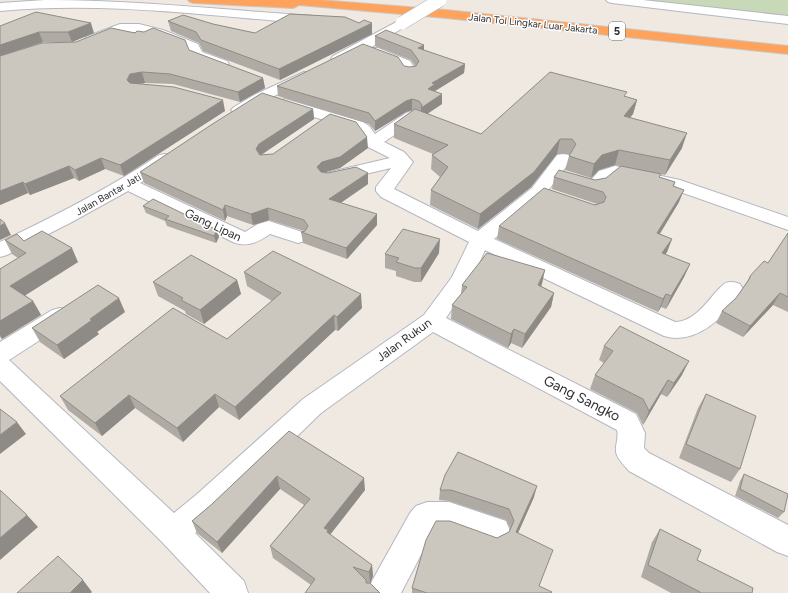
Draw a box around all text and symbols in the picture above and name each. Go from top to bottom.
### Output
street label: Jalan Tol Lingkar Luar Jakarta [468,10,598,37]
road number: 5 [609,22,625,40]
street label: Jalan Bantar Jati [73,170,143,218]
street label: Gang Lipan [182,206,244,244]
street label: Jalan Rukun [374,315,434,365]
street label: Gang Sangko [541,372,623,425]

